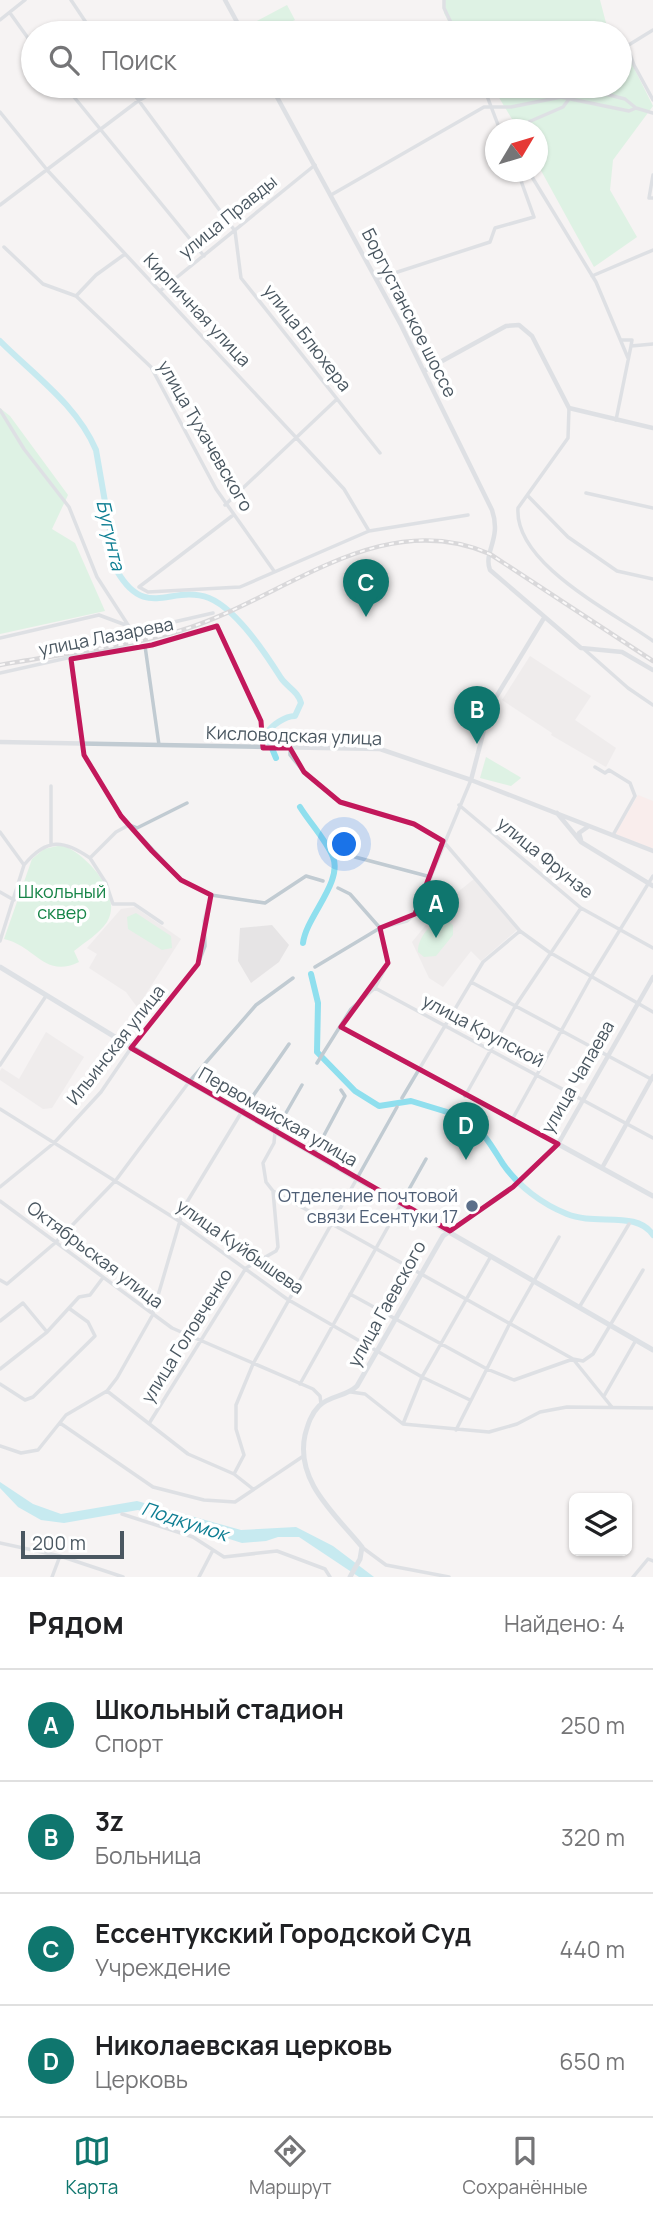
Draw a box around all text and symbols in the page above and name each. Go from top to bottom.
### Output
search box [21,21,632,98]
icon: search [45,41,83,79]
text: Поиск [101,42,176,78]
north arrow [485,119,548,182]
street label: улица Правды [173,169,282,263]
street label: Боргустанское шоссе [357,224,463,401]
street label: Кирпичная улица [139,247,257,371]
street label: улица Блюхера [258,279,357,396]
street label: улица Тухачевского [153,356,259,515]
water label: Бугунта [90,497,132,574]
pin: C [343,559,389,617]
street label: улица Лазарева [36,611,175,661]
pin: B [454,686,500,744]
street label: Кисловодская улица [206,720,382,750]
street label: улица Фрунзе [492,811,599,903]
your location [327,827,361,861]
park label: Школьный сквер [18,879,106,924]
pin: A [413,880,459,938]
street label: Ильинская улица [61,979,170,1109]
street label: улица Крупской [418,988,549,1072]
street label: улица Чапаева [535,1016,619,1137]
street label: Первомайская улица [195,1061,362,1171]
pin: D [443,1102,489,1160]
place label: Отделение почтовой связи Есентуки 17 [278,1183,458,1228]
street label: улица Куйбышева [172,1193,309,1299]
street label: Октябрьская улица [23,1195,169,1313]
marker: Отделение почтовой связи Есентуки 17 [464,1198,480,1214]
street label: улица Гаевского [341,1236,431,1371]
street label: улица Головченко [135,1264,237,1407]
map controls [569,1493,632,1556]
button: layers [569,1493,632,1556]
water label: Подкумок [139,1495,234,1548]
scale bar [21,1528,124,1560]
text: 200 m [32,1530,86,1556]
text: Рядом [28,1602,124,1643]
text: Найдено: 4 [504,1607,625,1639]
text: Школьный стадион [95,1691,344,1727]
text: A [43,1709,59,1741]
text: 250 m [560,1709,625,1741]
text: Спорт [95,1727,163,1759]
text: 3z [95,1803,124,1839]
text: B [44,1821,58,1853]
text: 320 m [561,1821,625,1853]
text: Больница [95,1839,201,1871]
text: Ессентукский Городской Суд [95,1915,471,1951]
text: C [43,1933,60,1965]
text: 440 m [560,1933,625,1965]
text: Учреждение [95,1951,231,1983]
text: Николаевская церковь [95,2027,392,2063]
text: D [43,2045,59,2077]
text: 650 m [559,2045,625,2077]
text: Церковь [95,2063,188,2095]
tab: Карта [65,2132,118,2200]
tab: Маршрут [249,2132,332,2200]
tab: Сохранённые [463,2132,588,2200]

